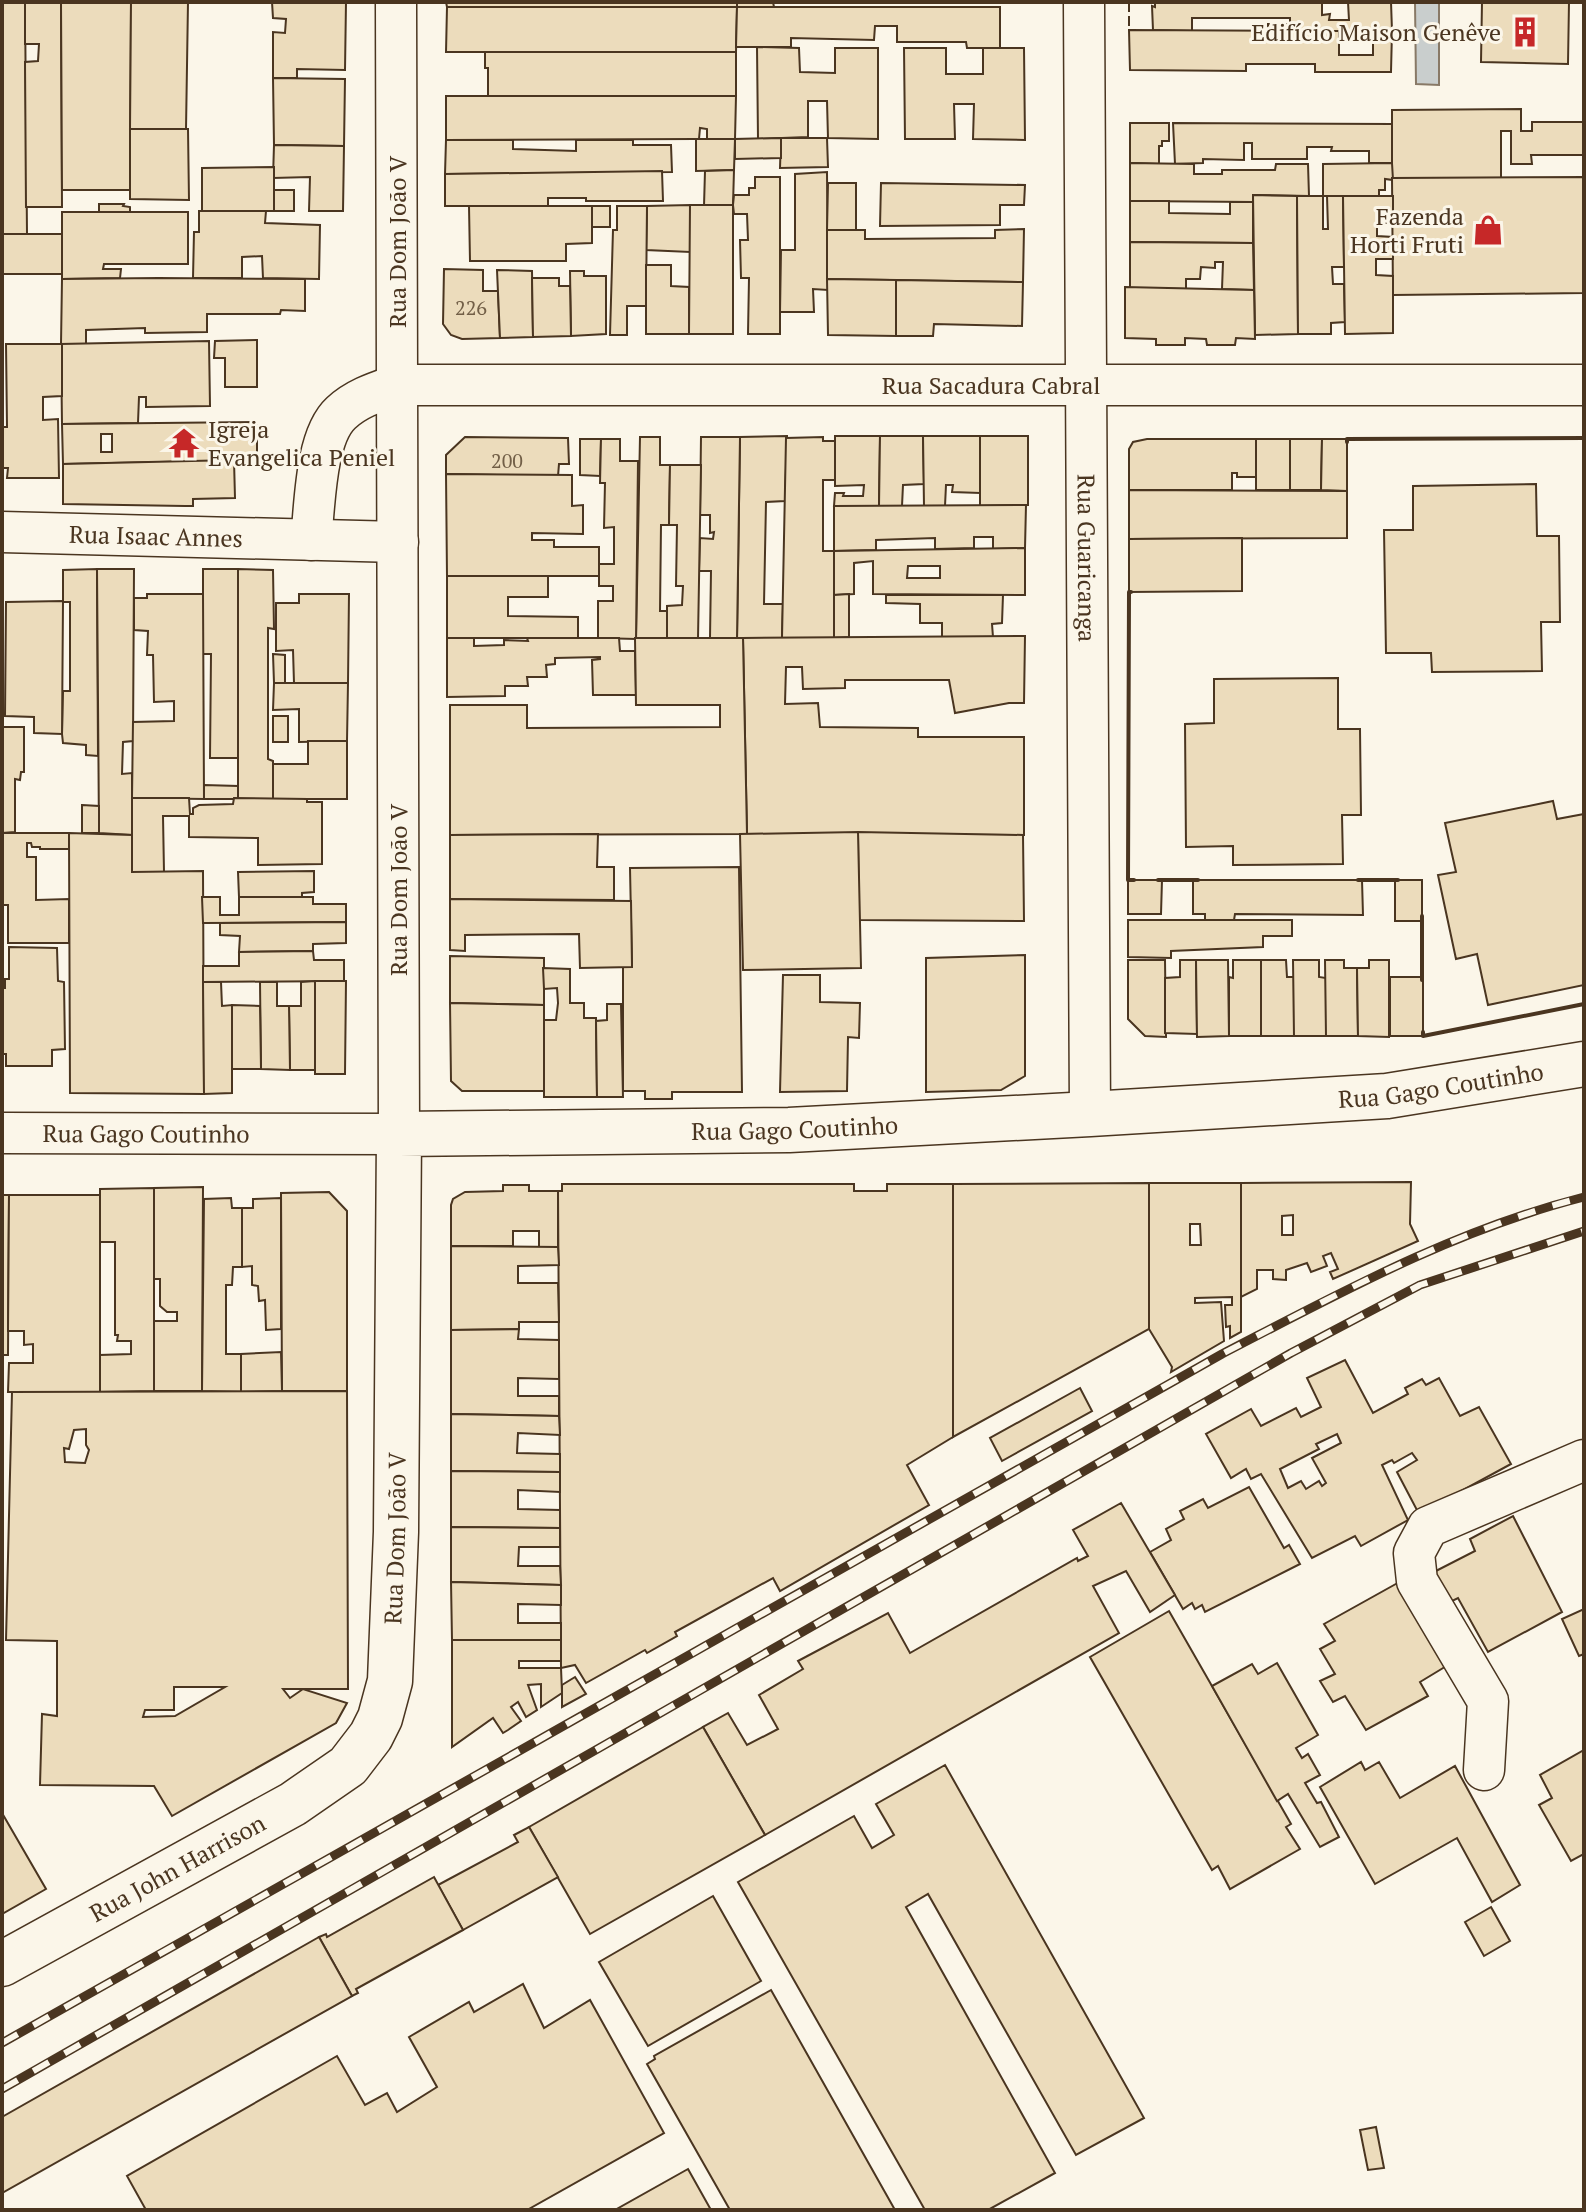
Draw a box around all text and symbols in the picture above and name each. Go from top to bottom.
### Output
building icon: Edifício Maison Genêve [1508,15,1542,49]
place label: Edifício Maison Genêve [1251,16,1501,48]
street label: Rua Dom João V [381,155,413,328]
place label: Fazenda Horti Fruti [1350,200,1464,260]
shop icon: Fazenda Horti Fruti [1471,213,1505,247]
house number: 226 [455,294,487,321]
street label: Rua Sacadura Cabral [882,369,1101,401]
place label: Igreja Evangelica Peniel [208,413,395,473]
temple icon: Igreja Evangelica Peniel [167,426,201,460]
house number: 200 [491,447,523,474]
street label: Rua Guaricanga [1071,474,1103,642]
street label: Rua Isaac Annes [68,518,243,554]
street label: Rua Dom João V [382,803,414,976]
street label: Rua Gago Coutinho [1337,1055,1546,1115]
street label: Rua Gago Coutinho [691,1108,899,1147]
street label: Rua Gago Coutinho [42,1117,250,1150]
street label: Rua Dom João V [376,1451,413,1625]
street label: Rua John Harrison [84,1806,271,1929]

